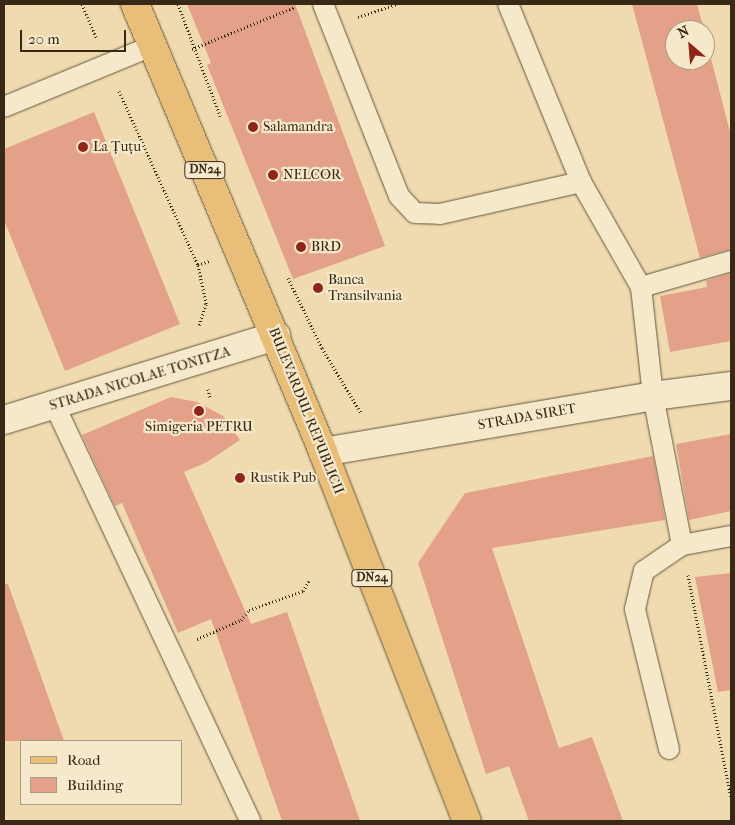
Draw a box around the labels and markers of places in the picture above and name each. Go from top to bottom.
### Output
place label: Salamandra [263,119,333,135]
marker: Salamandra [247,121,259,133]
place label: La Țuțu [93,139,141,155]
marker: La Țuțu [77,141,89,153]
place label: NELCOR [283,167,341,183]
marker: NELCOR [267,169,279,181]
place label: BRD [311,239,341,255]
marker: BRD [295,241,307,253]
place label: Banca Transilvania [328,272,402,304]
marker: Banca Transilvania [312,282,324,294]
marker: Simigeria PETRU [193,405,205,417]
place label: Simigeria PETRU [145,419,253,435]
place label: Rustik Pub [250,470,316,486]
marker: Rustik Pub [234,472,246,484]

